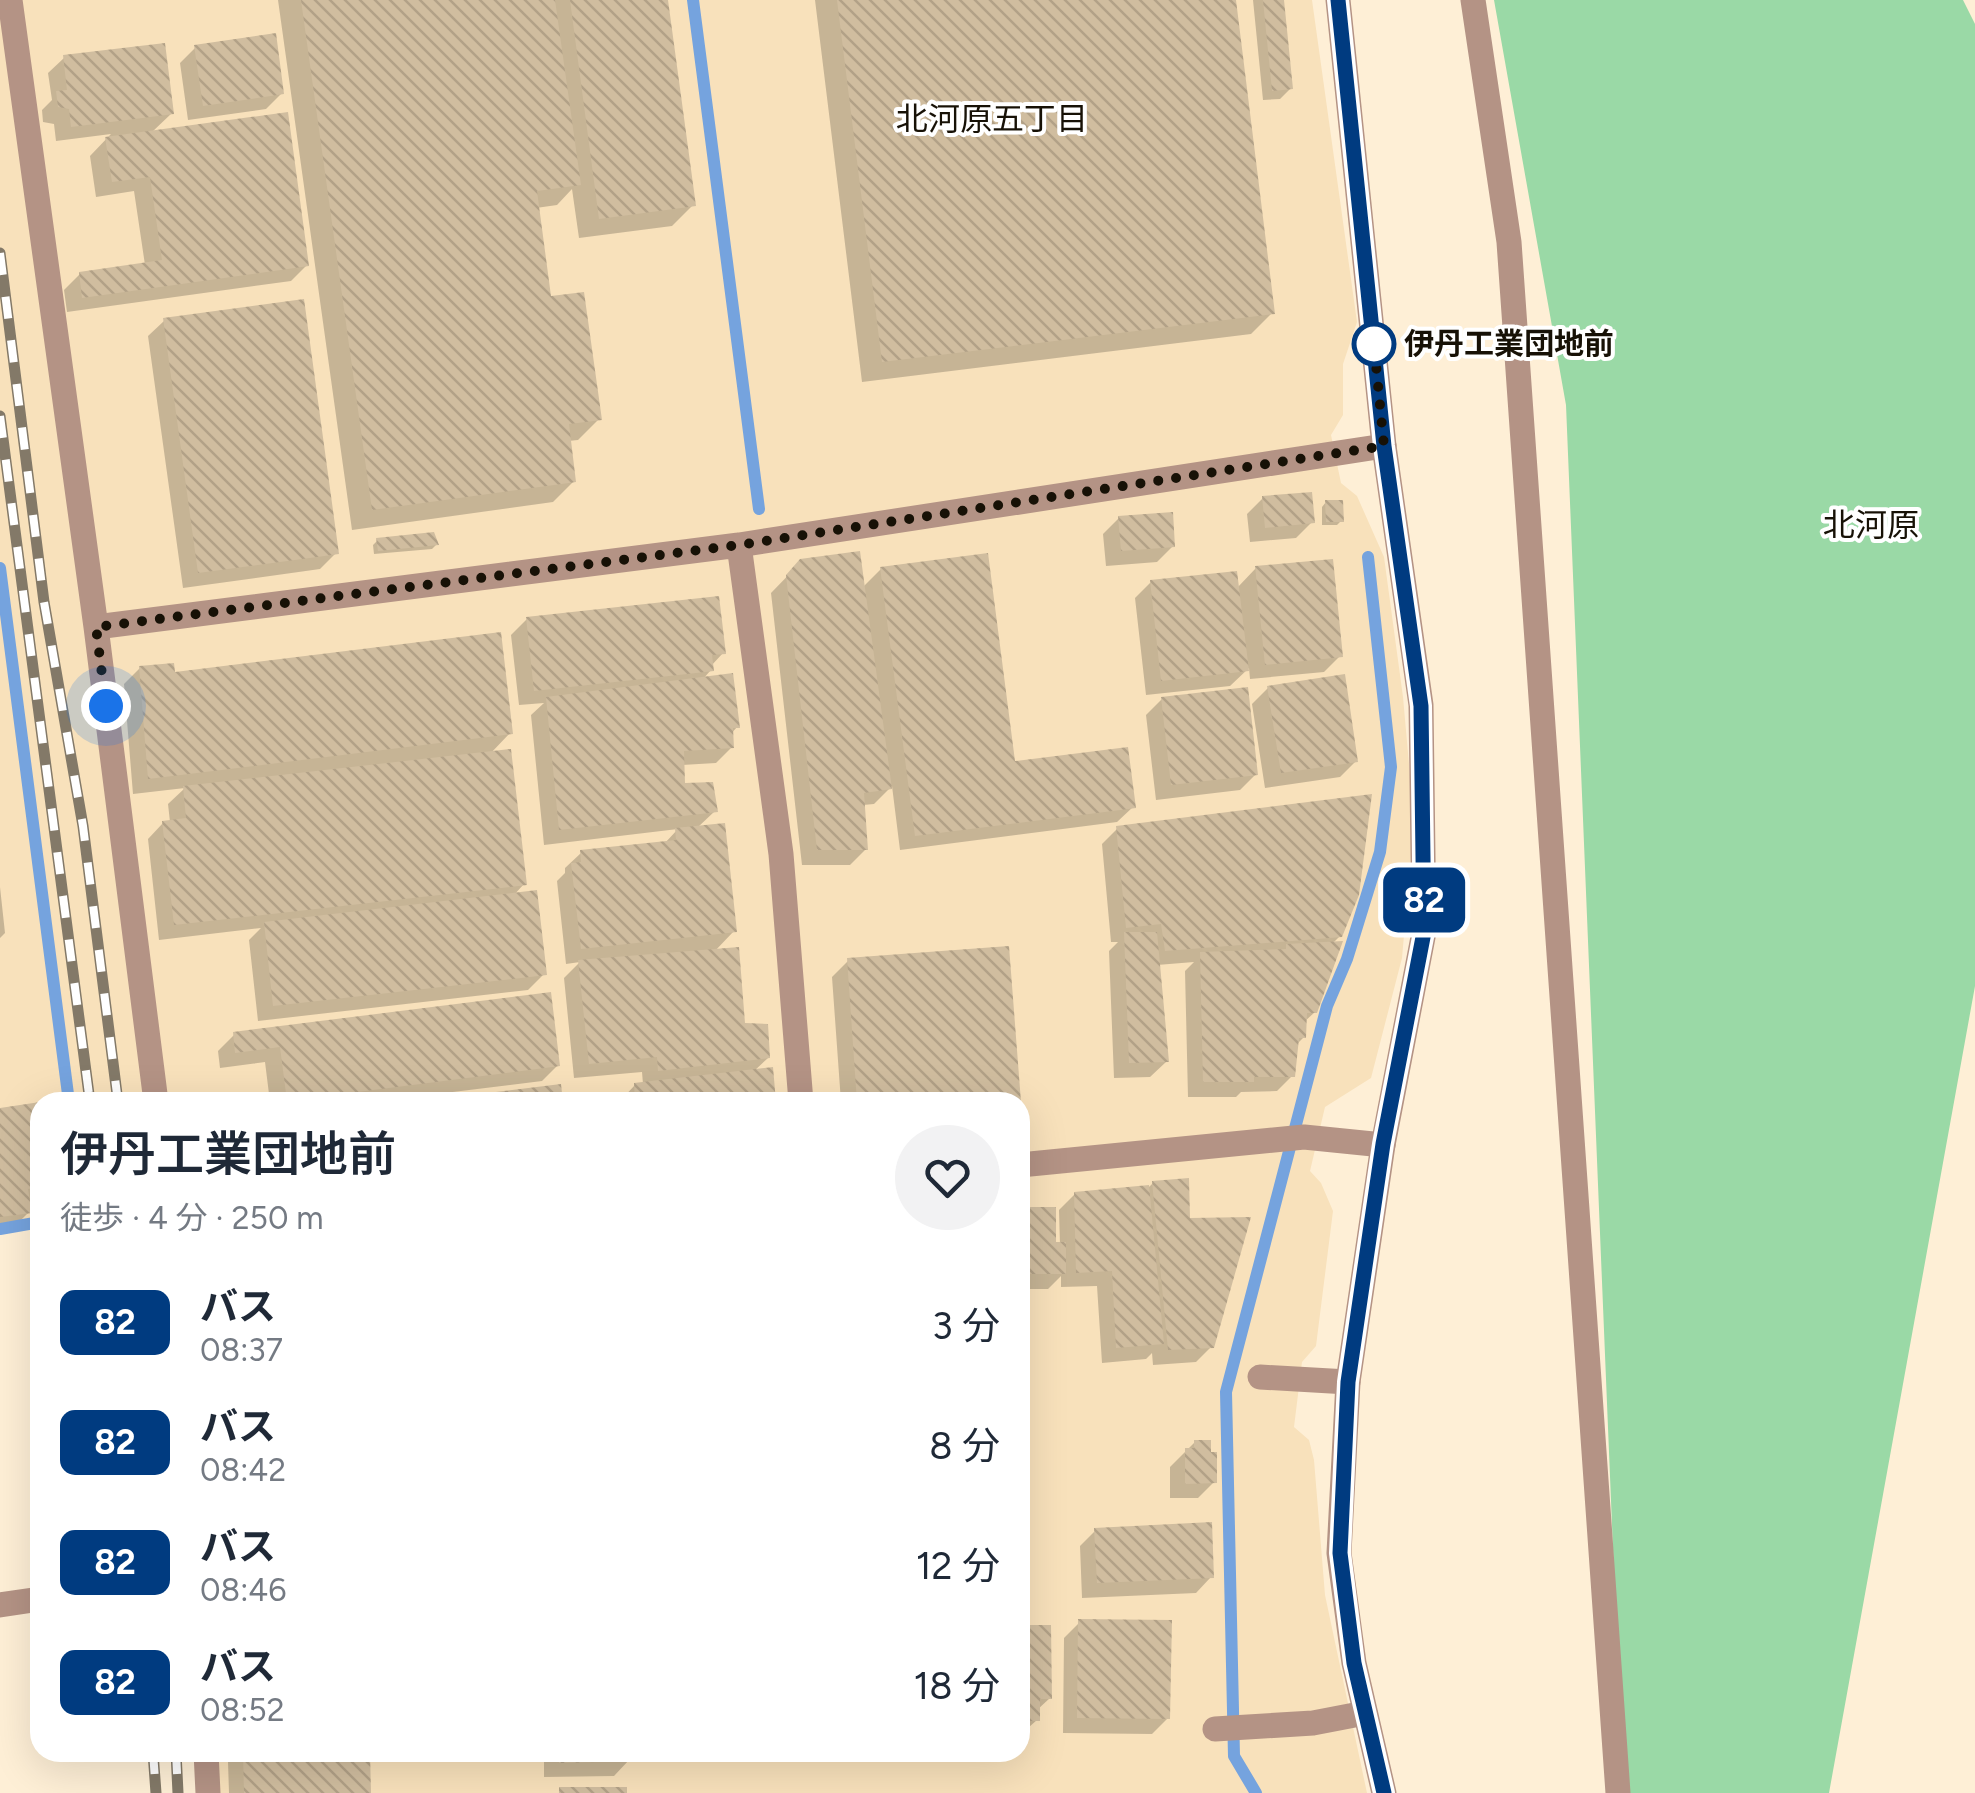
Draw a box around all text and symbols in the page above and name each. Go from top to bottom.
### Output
district label: 北河原五丁目 [896,100,1088,138]
marker: 伊丹工業団地前 [1353,323,1395,365]
place label: 伊丹工業団地前 [1404,325,1614,362]
district label: 北河原 [1823,506,1919,544]
your location [81,681,131,731]
line badge: 82 [1379,868,1469,932]
text: 82 [1403,879,1445,921]
text: 伊丹工業団地前 [60,1125,396,1183]
button: heart [895,1125,1000,1230]
text: 徒歩 · 4 分 · 250 m [60,1199,324,1237]
text: バス [200,1284,276,1330]
text: 82 [94,1301,136,1343]
text: 3 分 [932,1303,1000,1349]
text: 08:37 [200,1331,283,1369]
text: バス [200,1404,276,1450]
text: 82 [94,1421,136,1463]
text: 8 分 [929,1423,1000,1469]
text: 08:42 [200,1451,286,1489]
text: バス [200,1524,276,1570]
text: 82 [94,1541,136,1583]
text: 12 分 [916,1543,1000,1589]
text: 08:46 [200,1571,286,1609]
text: バス [200,1644,276,1690]
text: 82 [94,1661,136,1703]
text: 18 分 [914,1663,1000,1709]
text: 08:52 [200,1691,285,1729]

